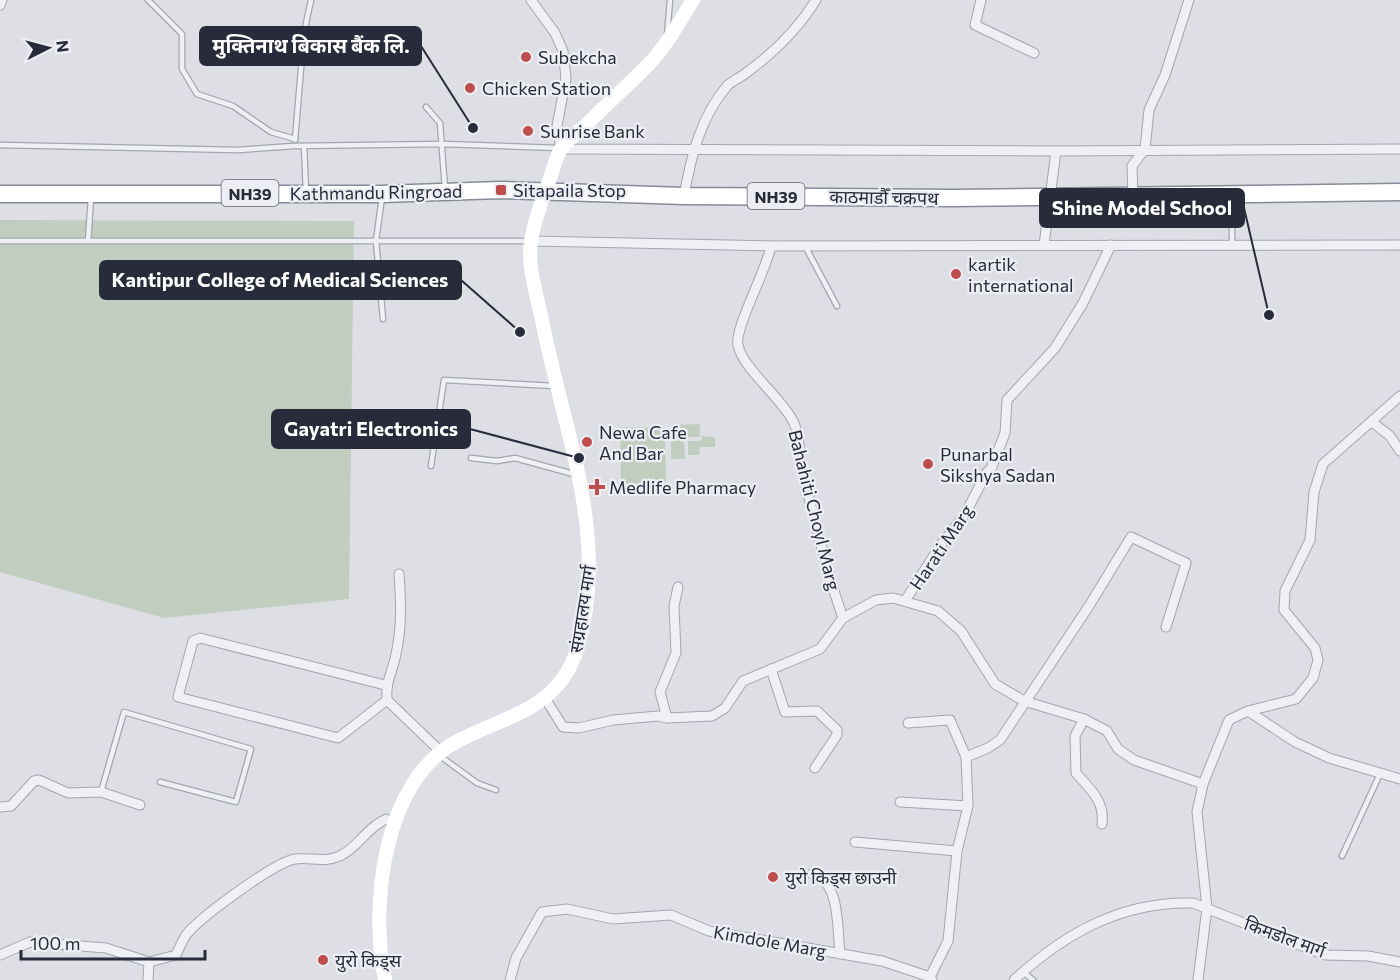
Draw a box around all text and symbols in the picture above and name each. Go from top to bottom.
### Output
north arrow [18,18,78,78]
callout: मुक्तिनाथ बिकास बैंक लि. [200,27,421,65]
text: मुक्तिनाथ बिकास बैंक लि. [212,33,410,59]
text: N [53,39,73,53]
place label: Subekcha [538,46,617,68]
marker: Subekcha [519,50,533,64]
place label: Chicken Station [482,77,611,99]
marker: Chicken Station [463,81,477,95]
place label: Sunrise Bank [540,120,645,142]
marker: Sunrise Bank [521,124,535,138]
street label: Kathmandu Ringroad [289,179,463,205]
place label: Sitapaila Stop [513,179,626,201]
road number: NH39 [222,180,278,206]
marker: Sitapaila Stop [494,183,508,197]
road number: NH39 [748,183,804,209]
street label: काठमाडाैँ चक्रपथ [829,185,939,209]
callout: Shine Model School [1040,189,1244,227]
text: Shine Model School [1052,195,1232,219]
place label: kartik international [968,253,1074,296]
callout: Kantipur College of Medical Sciences [100,261,461,299]
text: Kantipur College of Medical Sciences [112,267,448,291]
marker: kartik international [949,267,963,281]
callout: Gayatri Electronics [272,410,470,448]
text: Gayatri Electronics [284,416,458,440]
place label: Newa Cafe And Bar [599,421,687,464]
street label: Bahahiti Choyl Marg [784,427,846,593]
marker: Newa Cafe And Bar [580,435,594,449]
place label: Punarbal Sikshya Sadan [940,443,1055,486]
marker: Punarbal Sikshya Sadan [921,457,935,471]
place label: Medlife Pharmacy [609,476,756,498]
marker: Medlife Pharmacy [590,480,604,494]
street label: Harati Marg [904,500,978,594]
street label: संग्रहालय मार्ग [564,563,600,654]
place label: युरो किड्स छाउनी [785,866,897,890]
marker: युरो किड्स छाउनी [766,870,780,884]
street label: किमडोल मार्ग [1241,912,1330,962]
street label: Kimdole Marg [712,920,829,962]
scale bar [21,923,206,961]
text: 100 m [30,932,80,954]
place label: युरो किड्स [335,949,402,973]
marker: युरो किड्स [316,953,330,967]

